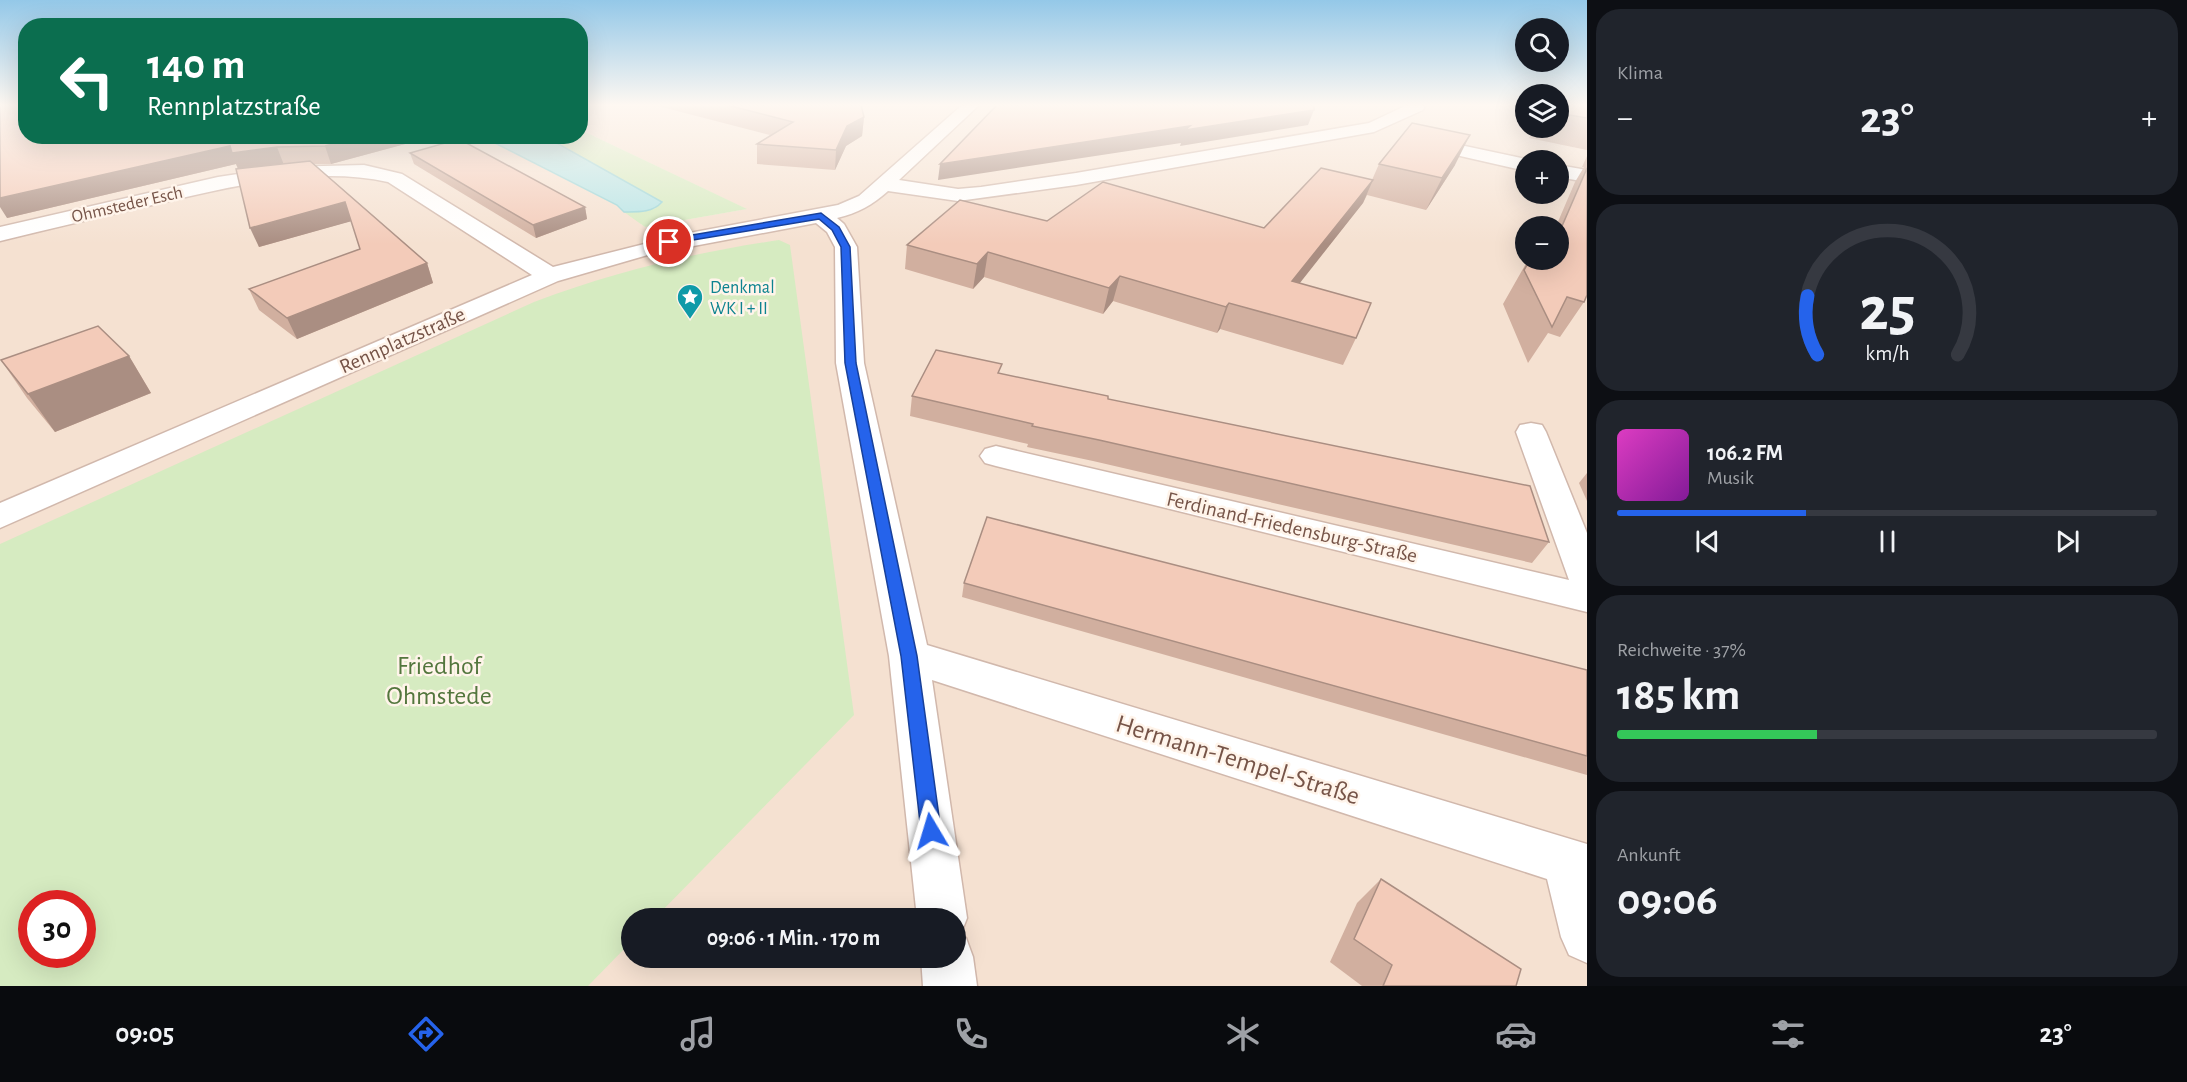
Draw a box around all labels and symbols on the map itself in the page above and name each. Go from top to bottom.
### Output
street label: Ohmsteder Esch [70,183,185,227]
pin [643,216,694,267]
place label: Denkmal WK I + II [710,279,775,318]
place icon: Denkmal WK I + II [675,282,705,320]
street label: Rennplatzstraße [336,303,468,378]
street label: Ferdinand-Friedensburg-Straße [1165,488,1419,567]
park label: Friedhof Ohmstede [386,653,492,709]
street label: Hermann-Tempel-Straße [1113,710,1363,809]
position arrow [899,799,963,863]
speed limit sign: 30 [18,890,96,968]

